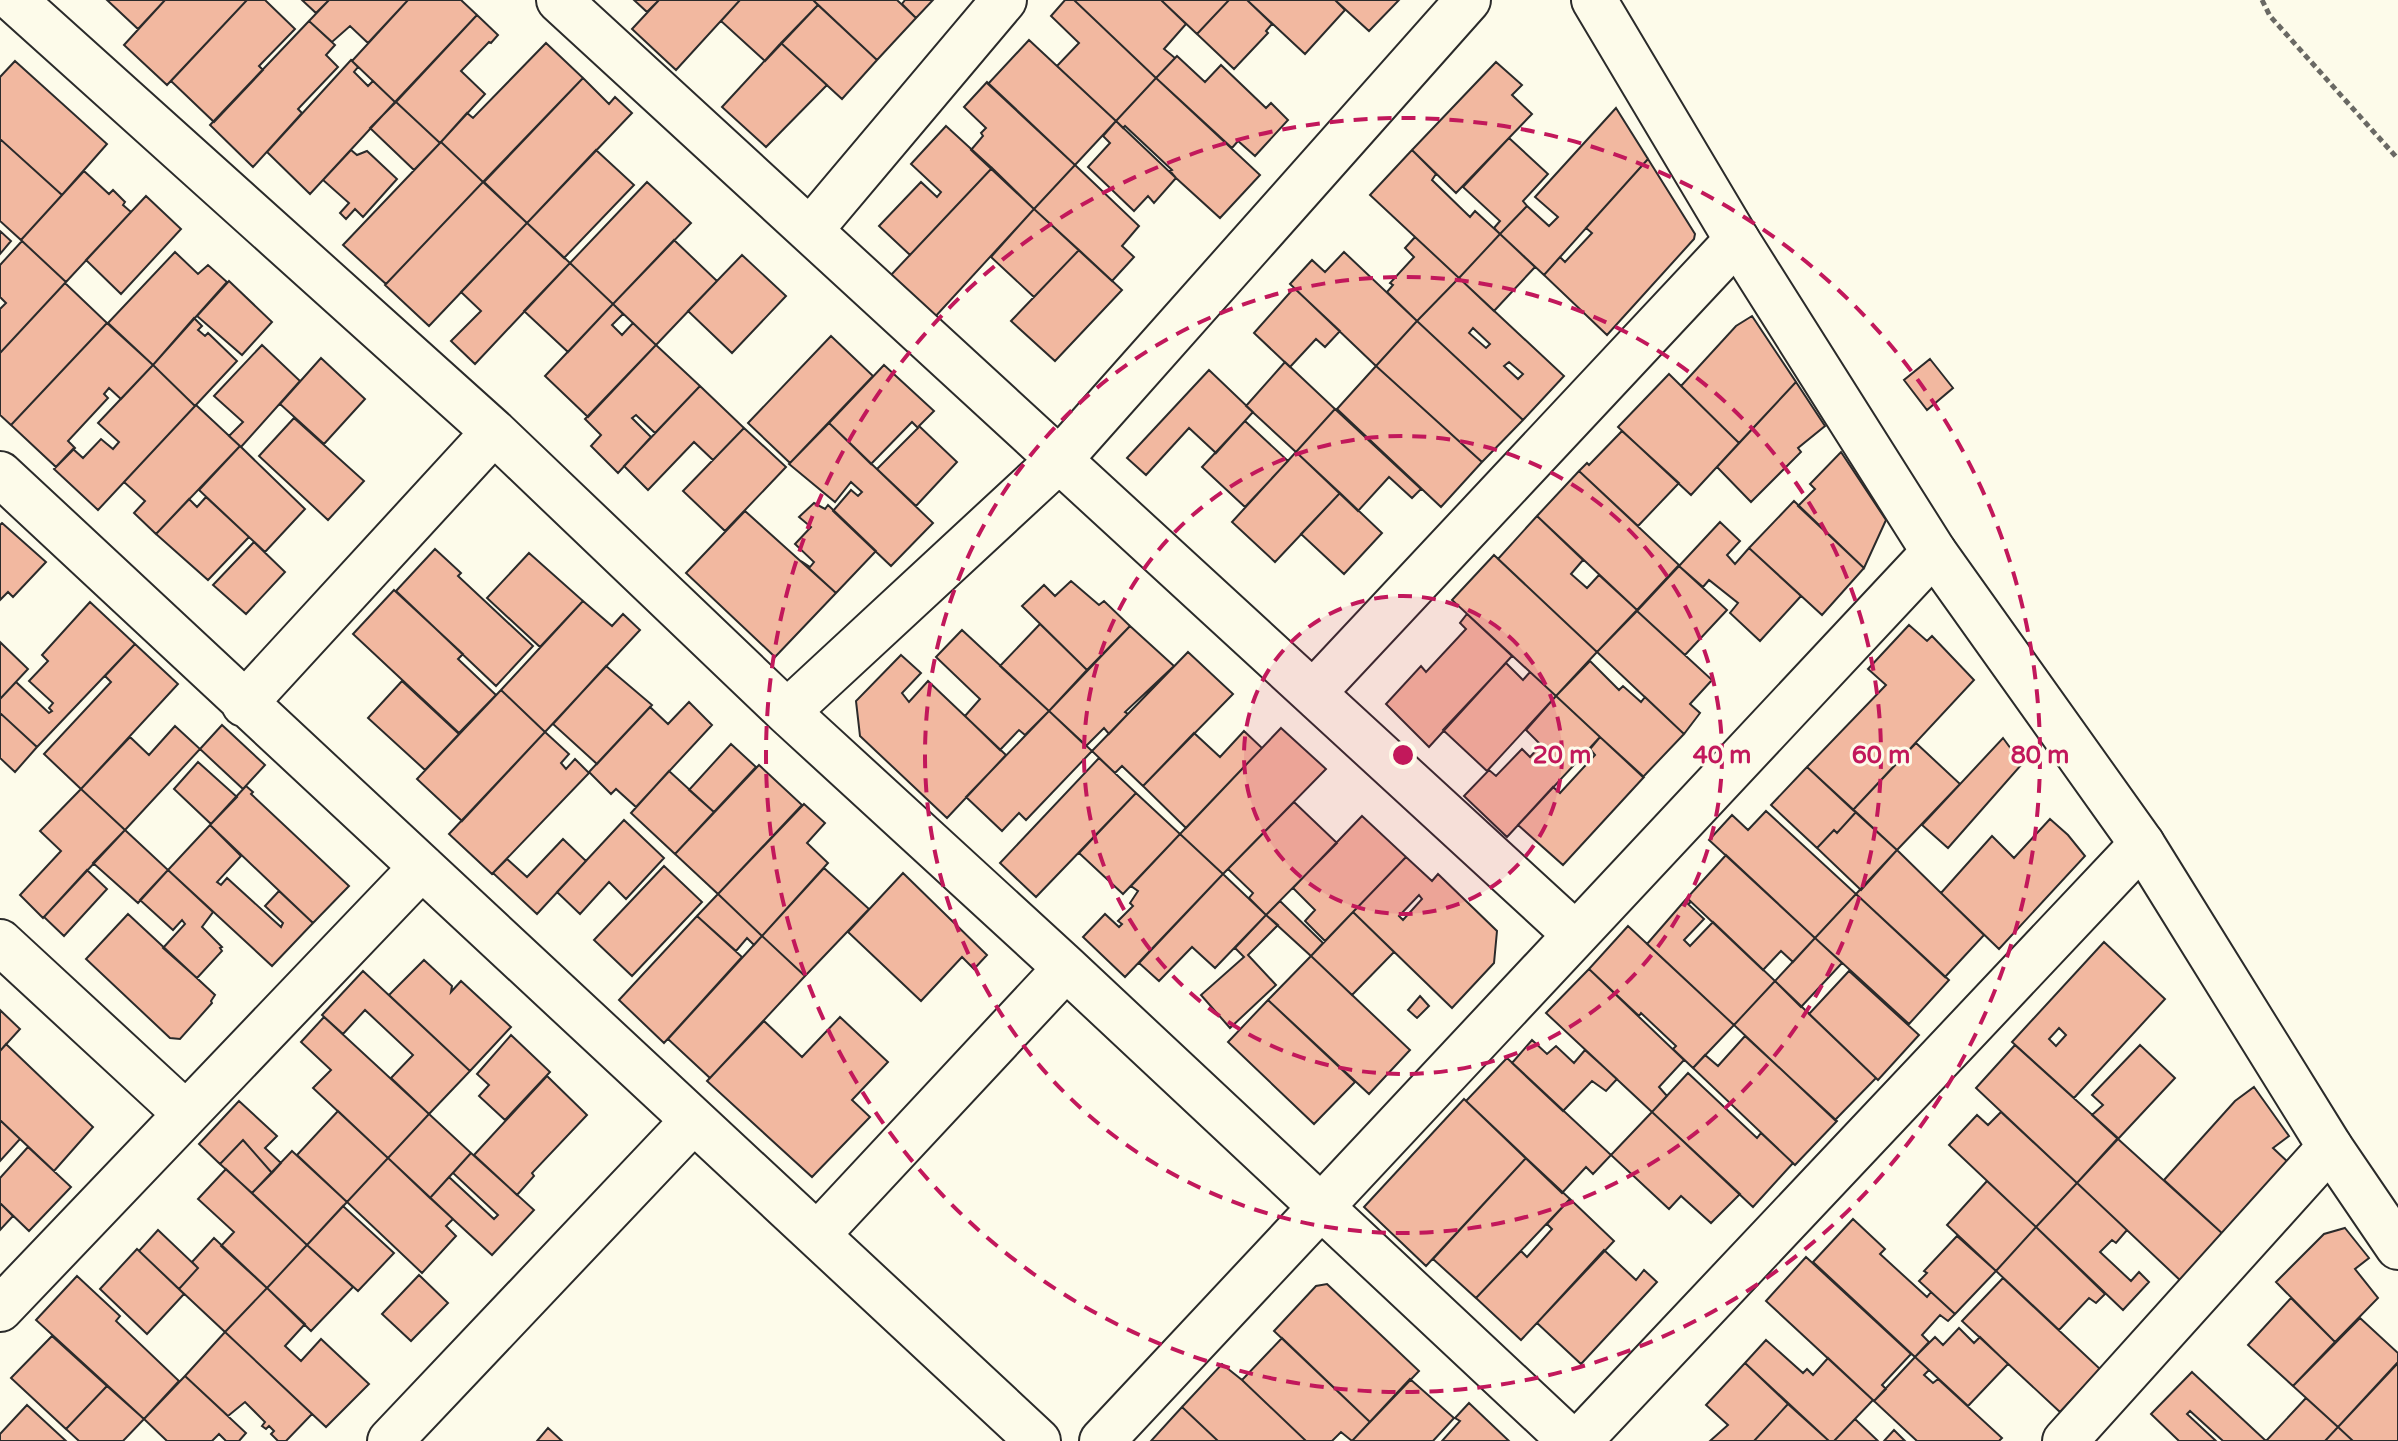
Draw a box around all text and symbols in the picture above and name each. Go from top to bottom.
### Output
centre of rings [1389,741,1417,769]
text: 20 m [1533,741,1591,770]
text: 40 m [1693,741,1751,770]
text: 60 m [1852,741,1910,770]
text: 80 m [2011,741,2069,770]

